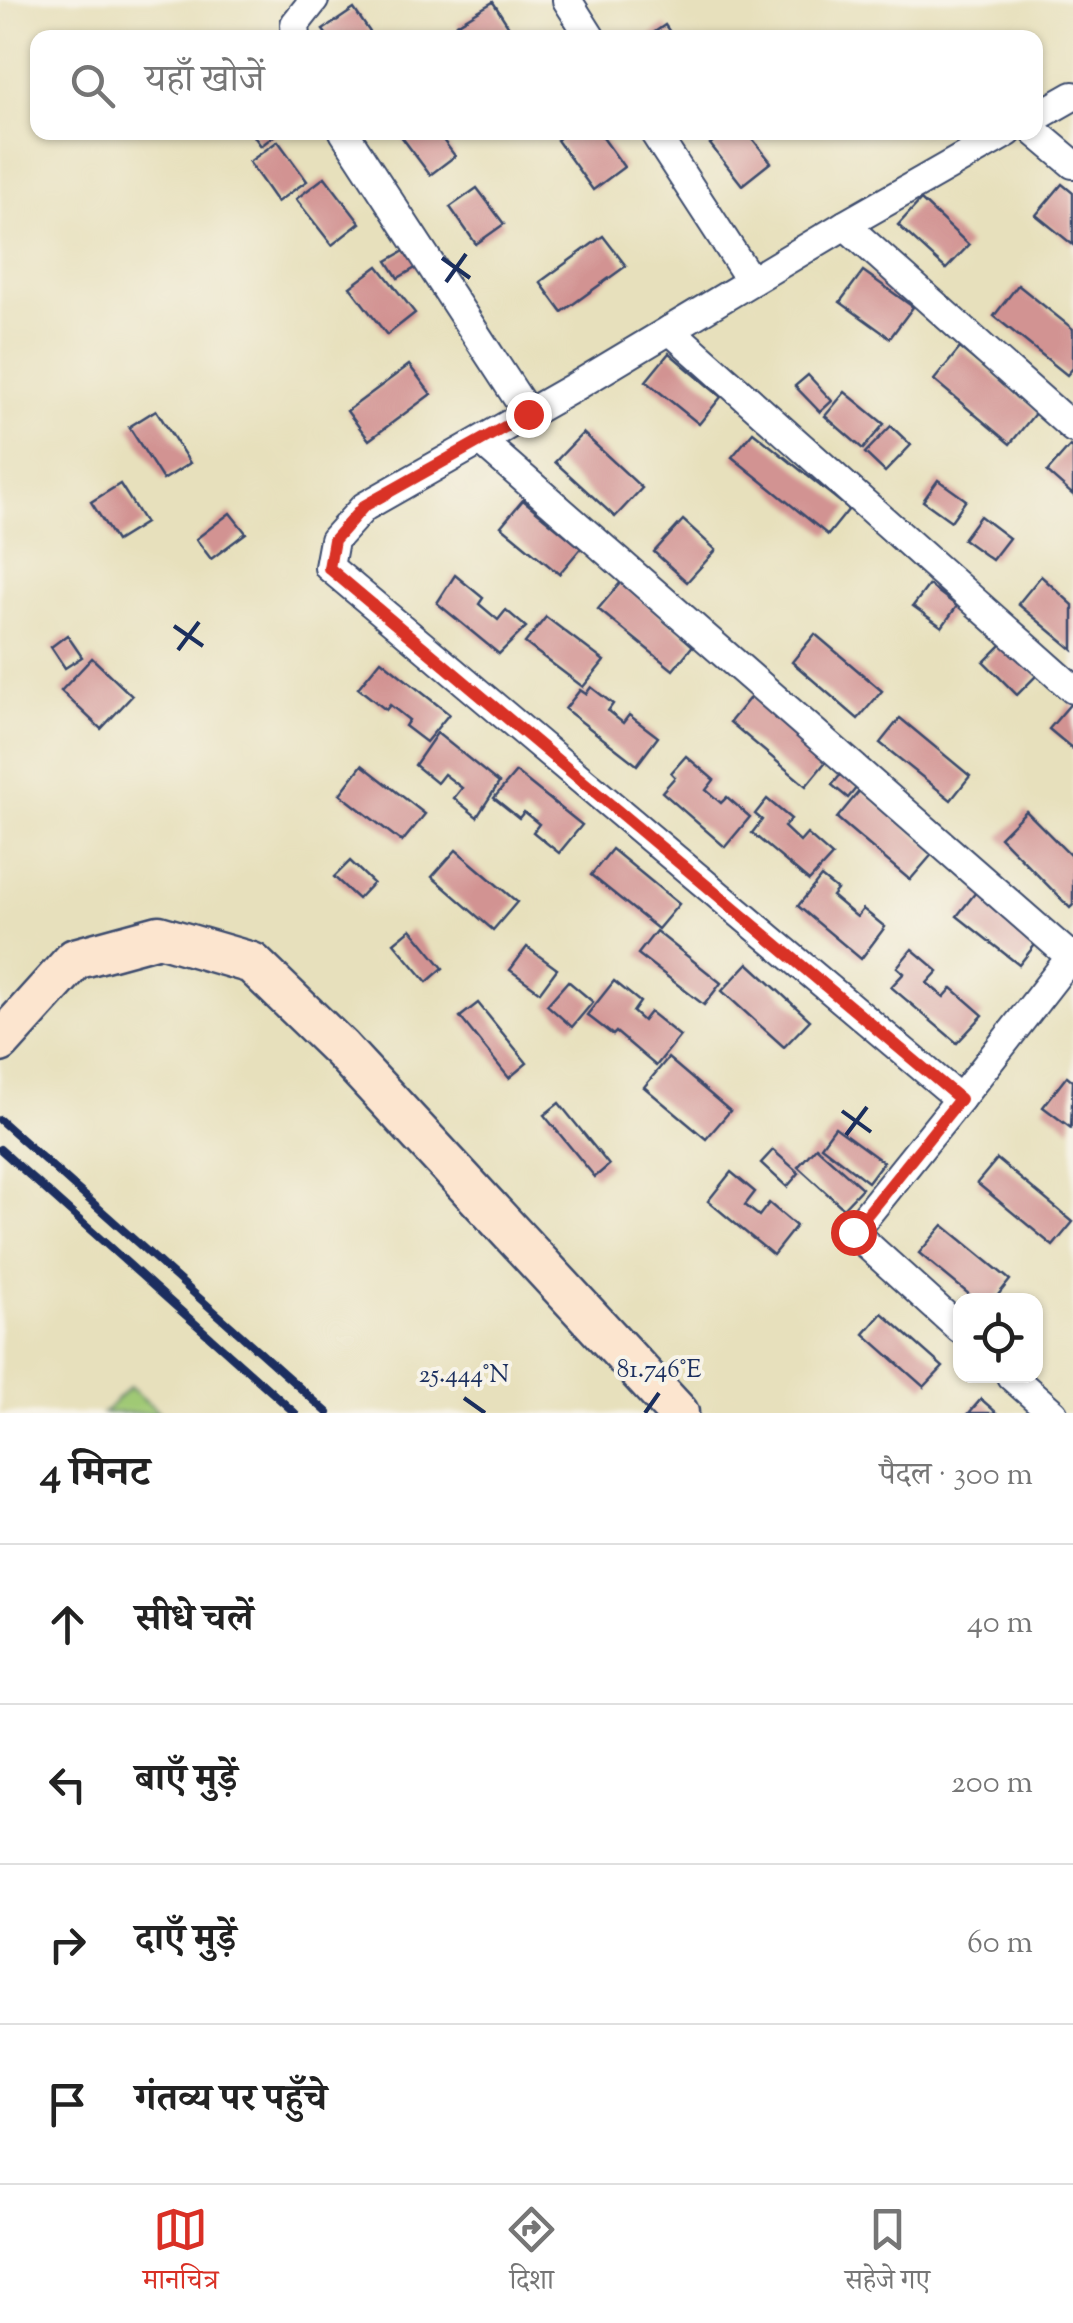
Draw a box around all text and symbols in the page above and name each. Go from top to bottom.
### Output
search box [30,30,1043,140]
text: यहाँ खोजें [145,55,264,109]
icon: search [65,58,120,113]
route end [506,392,552,438]
route start [831,1210,877,1256]
map controls [953,1293,1043,1383]
button: locate [953,1293,1043,1383]
text: 81.746°E [617,1353,701,1389]
text: 25.444°N [419,1358,509,1394]
text: 4 मिनट [40,1445,150,1505]
text: पैदल · 300 m [879,1453,1033,1499]
text: सीधे चलें [135,1594,253,1648]
icon: ahead [40,1597,95,1652]
text: 40 m [967,1601,1033,1647]
text: बाएँ मुड़ें [135,1754,237,1808]
icon: left [40,1757,95,1812]
text: 200 m [951,1761,1033,1807]
text: दाएँ मुड़ें [135,1914,236,1968]
icon: right [40,1917,95,1972]
text: 60 m [967,1921,1033,1967]
text: गंतव्य पर पहुँचे [135,2074,327,2128]
icon: arrive [40,2077,95,2132]
tab: मानचित्र [143,2202,219,2307]
tab: दिशा [504,2202,559,2307]
tab: सहेजे गए [845,2202,930,2307]

